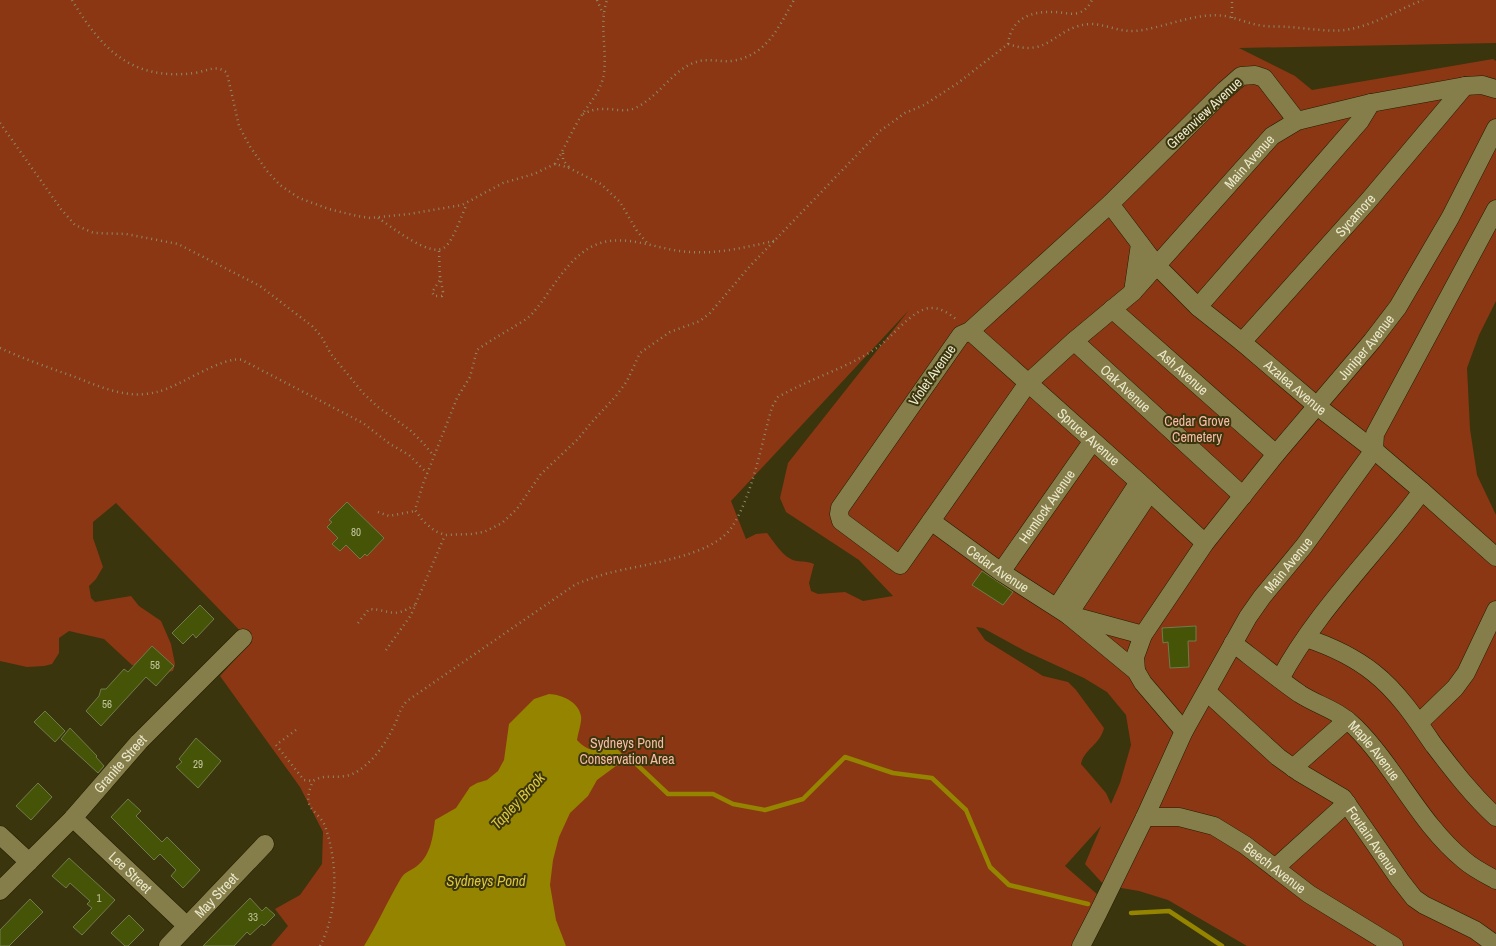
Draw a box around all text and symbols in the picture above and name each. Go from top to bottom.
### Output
street label: Greenview Avenue [1162,73,1246,153]
street label: Main Avenue [1220,131,1278,193]
street label: Sycamore [1331,190,1379,241]
street label: Juniper Avenue [1334,311,1398,384]
street label: Violet Avenue [904,341,960,409]
street label: Ash Avenue [1154,344,1212,399]
street label: Azalea Avenue [1260,355,1330,419]
street label: Oak Avenue [1097,361,1155,416]
street label: Spruce Avenue [1054,404,1124,470]
park label: Cedar Grove Cemetery [1164,412,1230,446]
street label: Hemlock Avenue [1015,466,1079,547]
house number: 80 [351,525,361,539]
street label: Main Avenue [1260,534,1316,597]
street label: Cedar Avenue [963,541,1033,597]
house number: 58 [150,658,160,672]
house number: 56 [102,697,112,711]
street label: Maple Avenue [1344,716,1404,784]
street label: Granite Street [90,731,150,797]
park label: Sydneys Pond Conservation Area [579,734,675,768]
house number: 29 [193,757,203,771]
water label: Tapley Brook [486,767,550,834]
street label: Foutain Avenue [1342,803,1403,878]
street label: Beech Avenue [1240,838,1310,897]
street label: Lee Street [105,848,156,897]
street label: May Street [191,869,242,922]
water label: Sydneys Pond [446,870,526,891]
house number: 1 [96,891,102,905]
house number: 33 [248,910,258,924]

